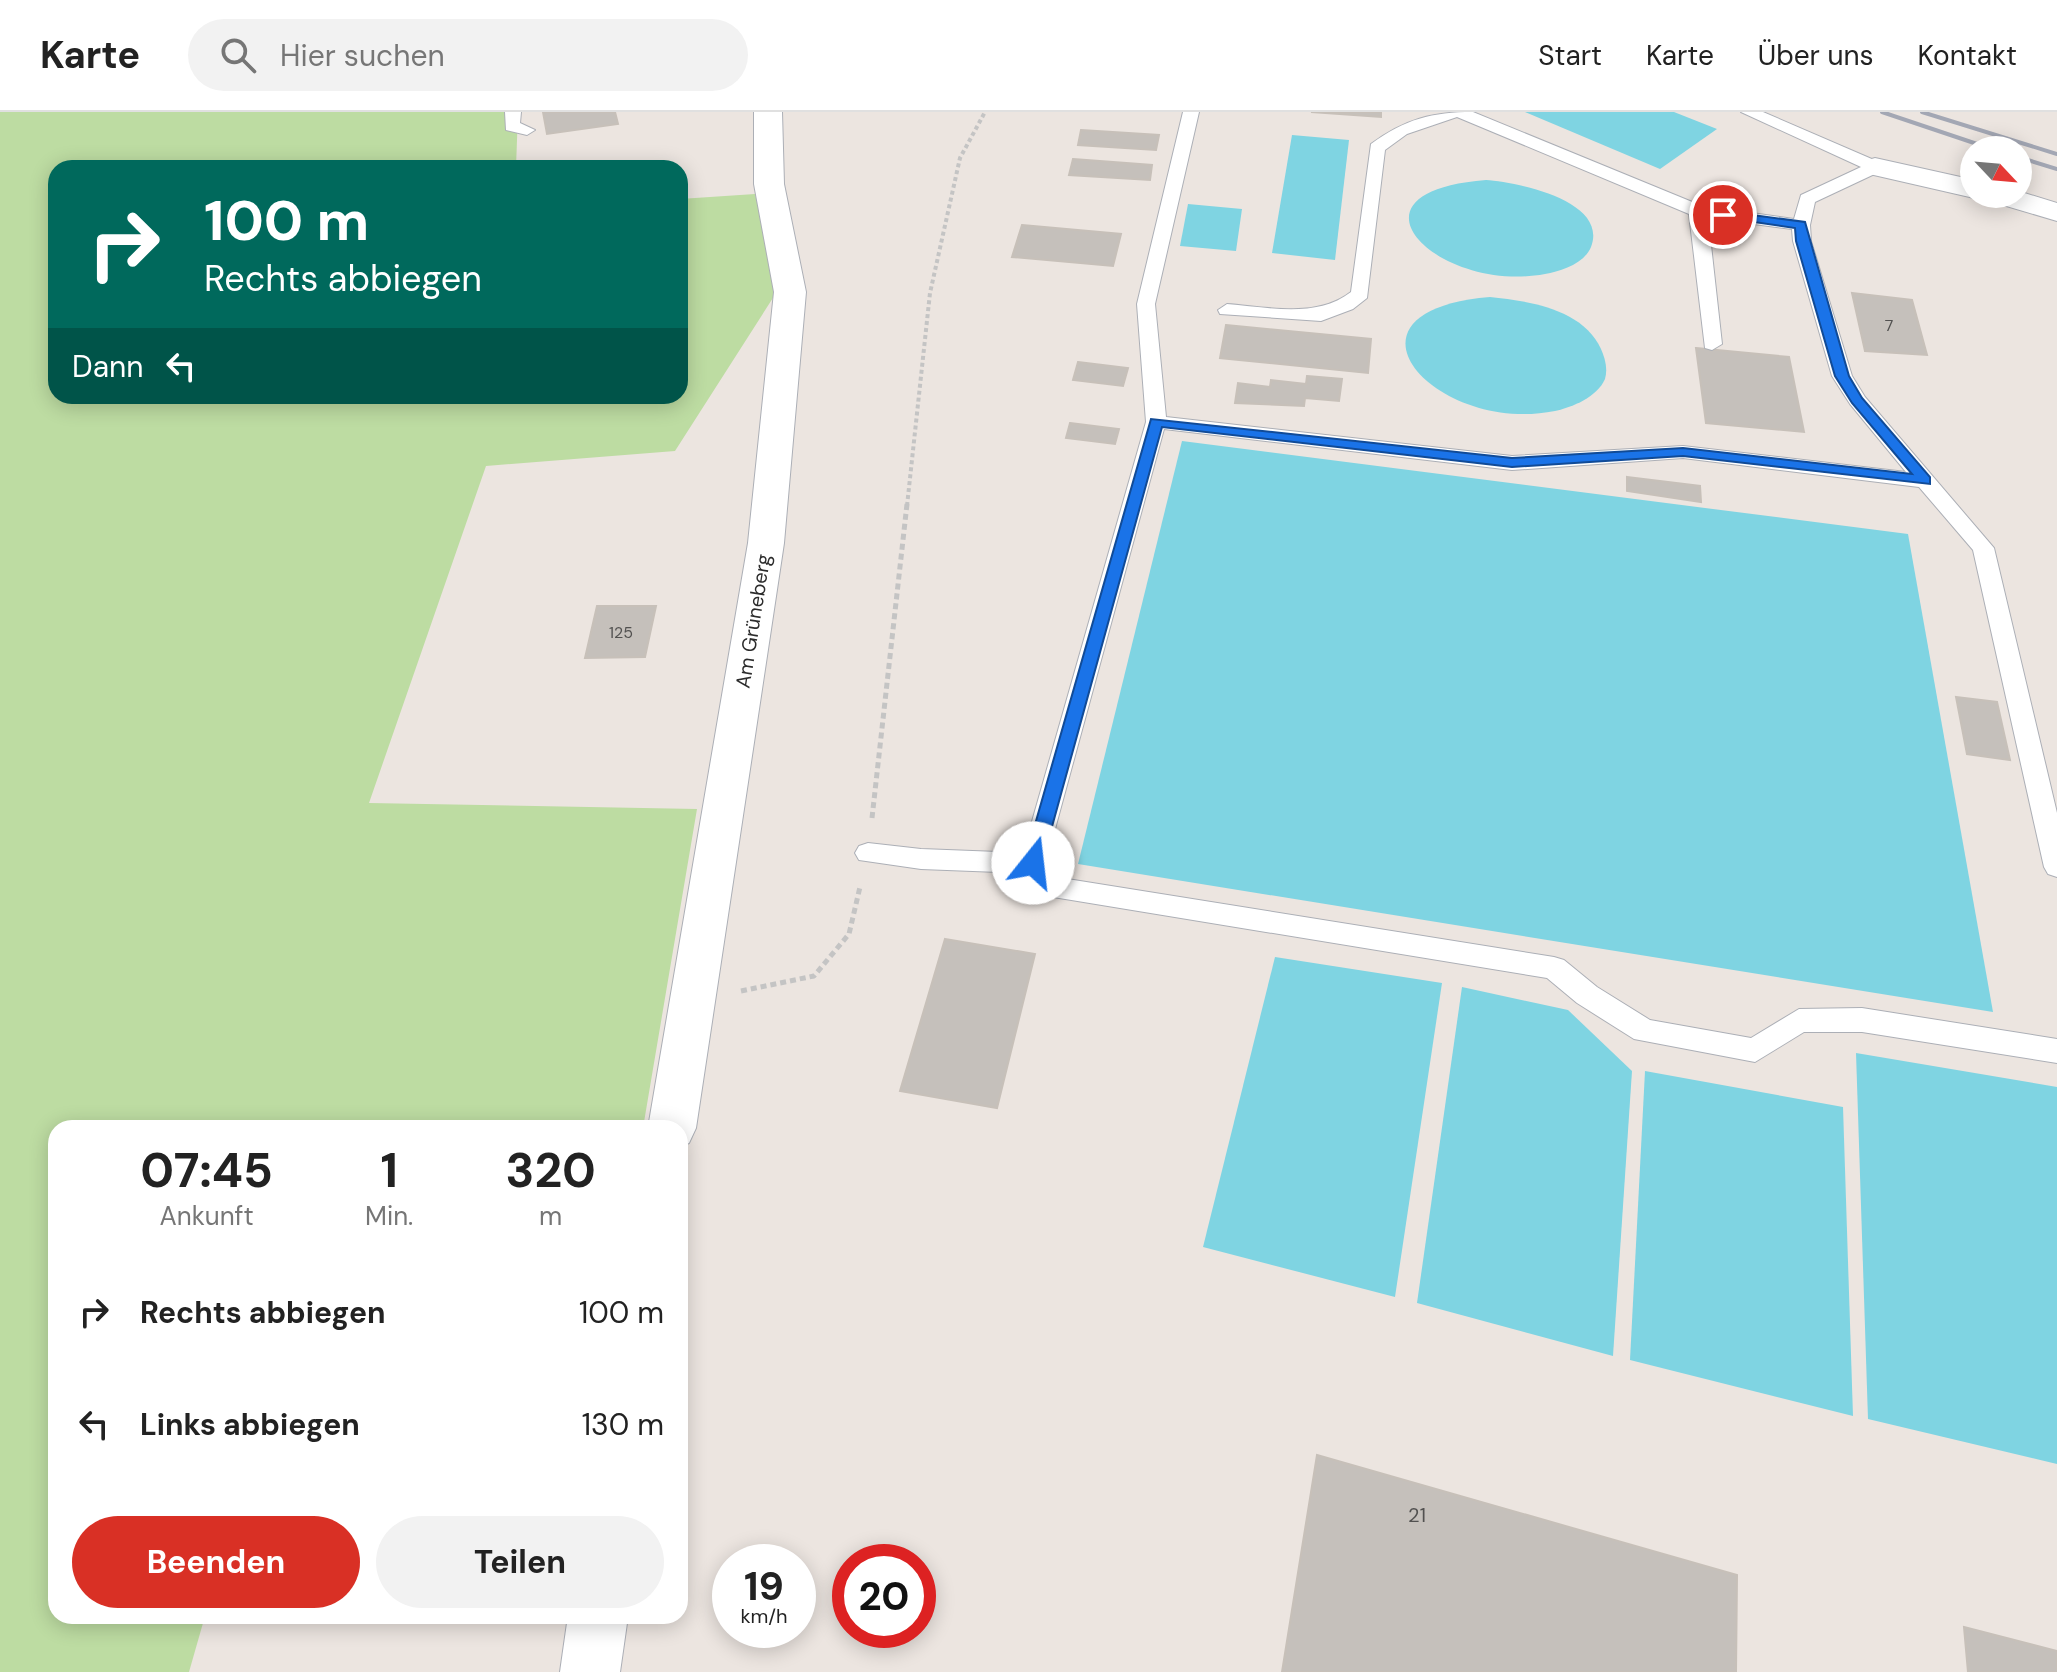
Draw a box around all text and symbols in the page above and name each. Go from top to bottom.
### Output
search box [188,19,748,91]
text: Karte [40,30,140,80]
icon: search [216,33,260,77]
text: Hier suchen [280,36,445,75]
text: Start [1538,37,1602,74]
text: Karte [1646,37,1714,74]
text: Über uns [1758,37,1874,74]
text: Kontakt [1918,37,2017,74]
north arrow [1960,136,2032,208]
map controls [1960,136,2032,208]
pin [1689,181,1757,249]
text: 100 m [204,184,369,257]
icon: right [72,192,176,296]
icon: arrive [1701,193,1745,237]
text: Rechts abbiegen [204,255,482,302]
house number: 7 [1885,315,1893,336]
icon: left [159,344,203,388]
text: Dann [72,347,143,386]
street label: Am Grüneberg [730,552,776,690]
house number: 125 [609,622,633,643]
position arrow [991,821,1075,905]
text: 07:45 [140,1139,273,1202]
text: 1 [380,1139,398,1202]
text: 320 [505,1139,596,1202]
text: Ankunft [159,1199,254,1233]
text: Min. [365,1199,413,1233]
text: m [539,1199,562,1233]
icon: right [72,1290,116,1334]
text: Rechts abbiegen [140,1293,385,1332]
text: 100 m [579,1293,664,1332]
icon: left [72,1402,116,1446]
text: Links abbiegen [140,1405,360,1444]
text: 130 m [582,1405,664,1444]
house number: 21 [1408,1502,1426,1528]
button: Beenden [72,1516,360,1608]
button: Teilen [376,1516,664,1608]
speed limit sign: 20 [832,1544,936,1648]
text: 19 [744,1560,784,1612]
text: km/h [740,1603,788,1629]

